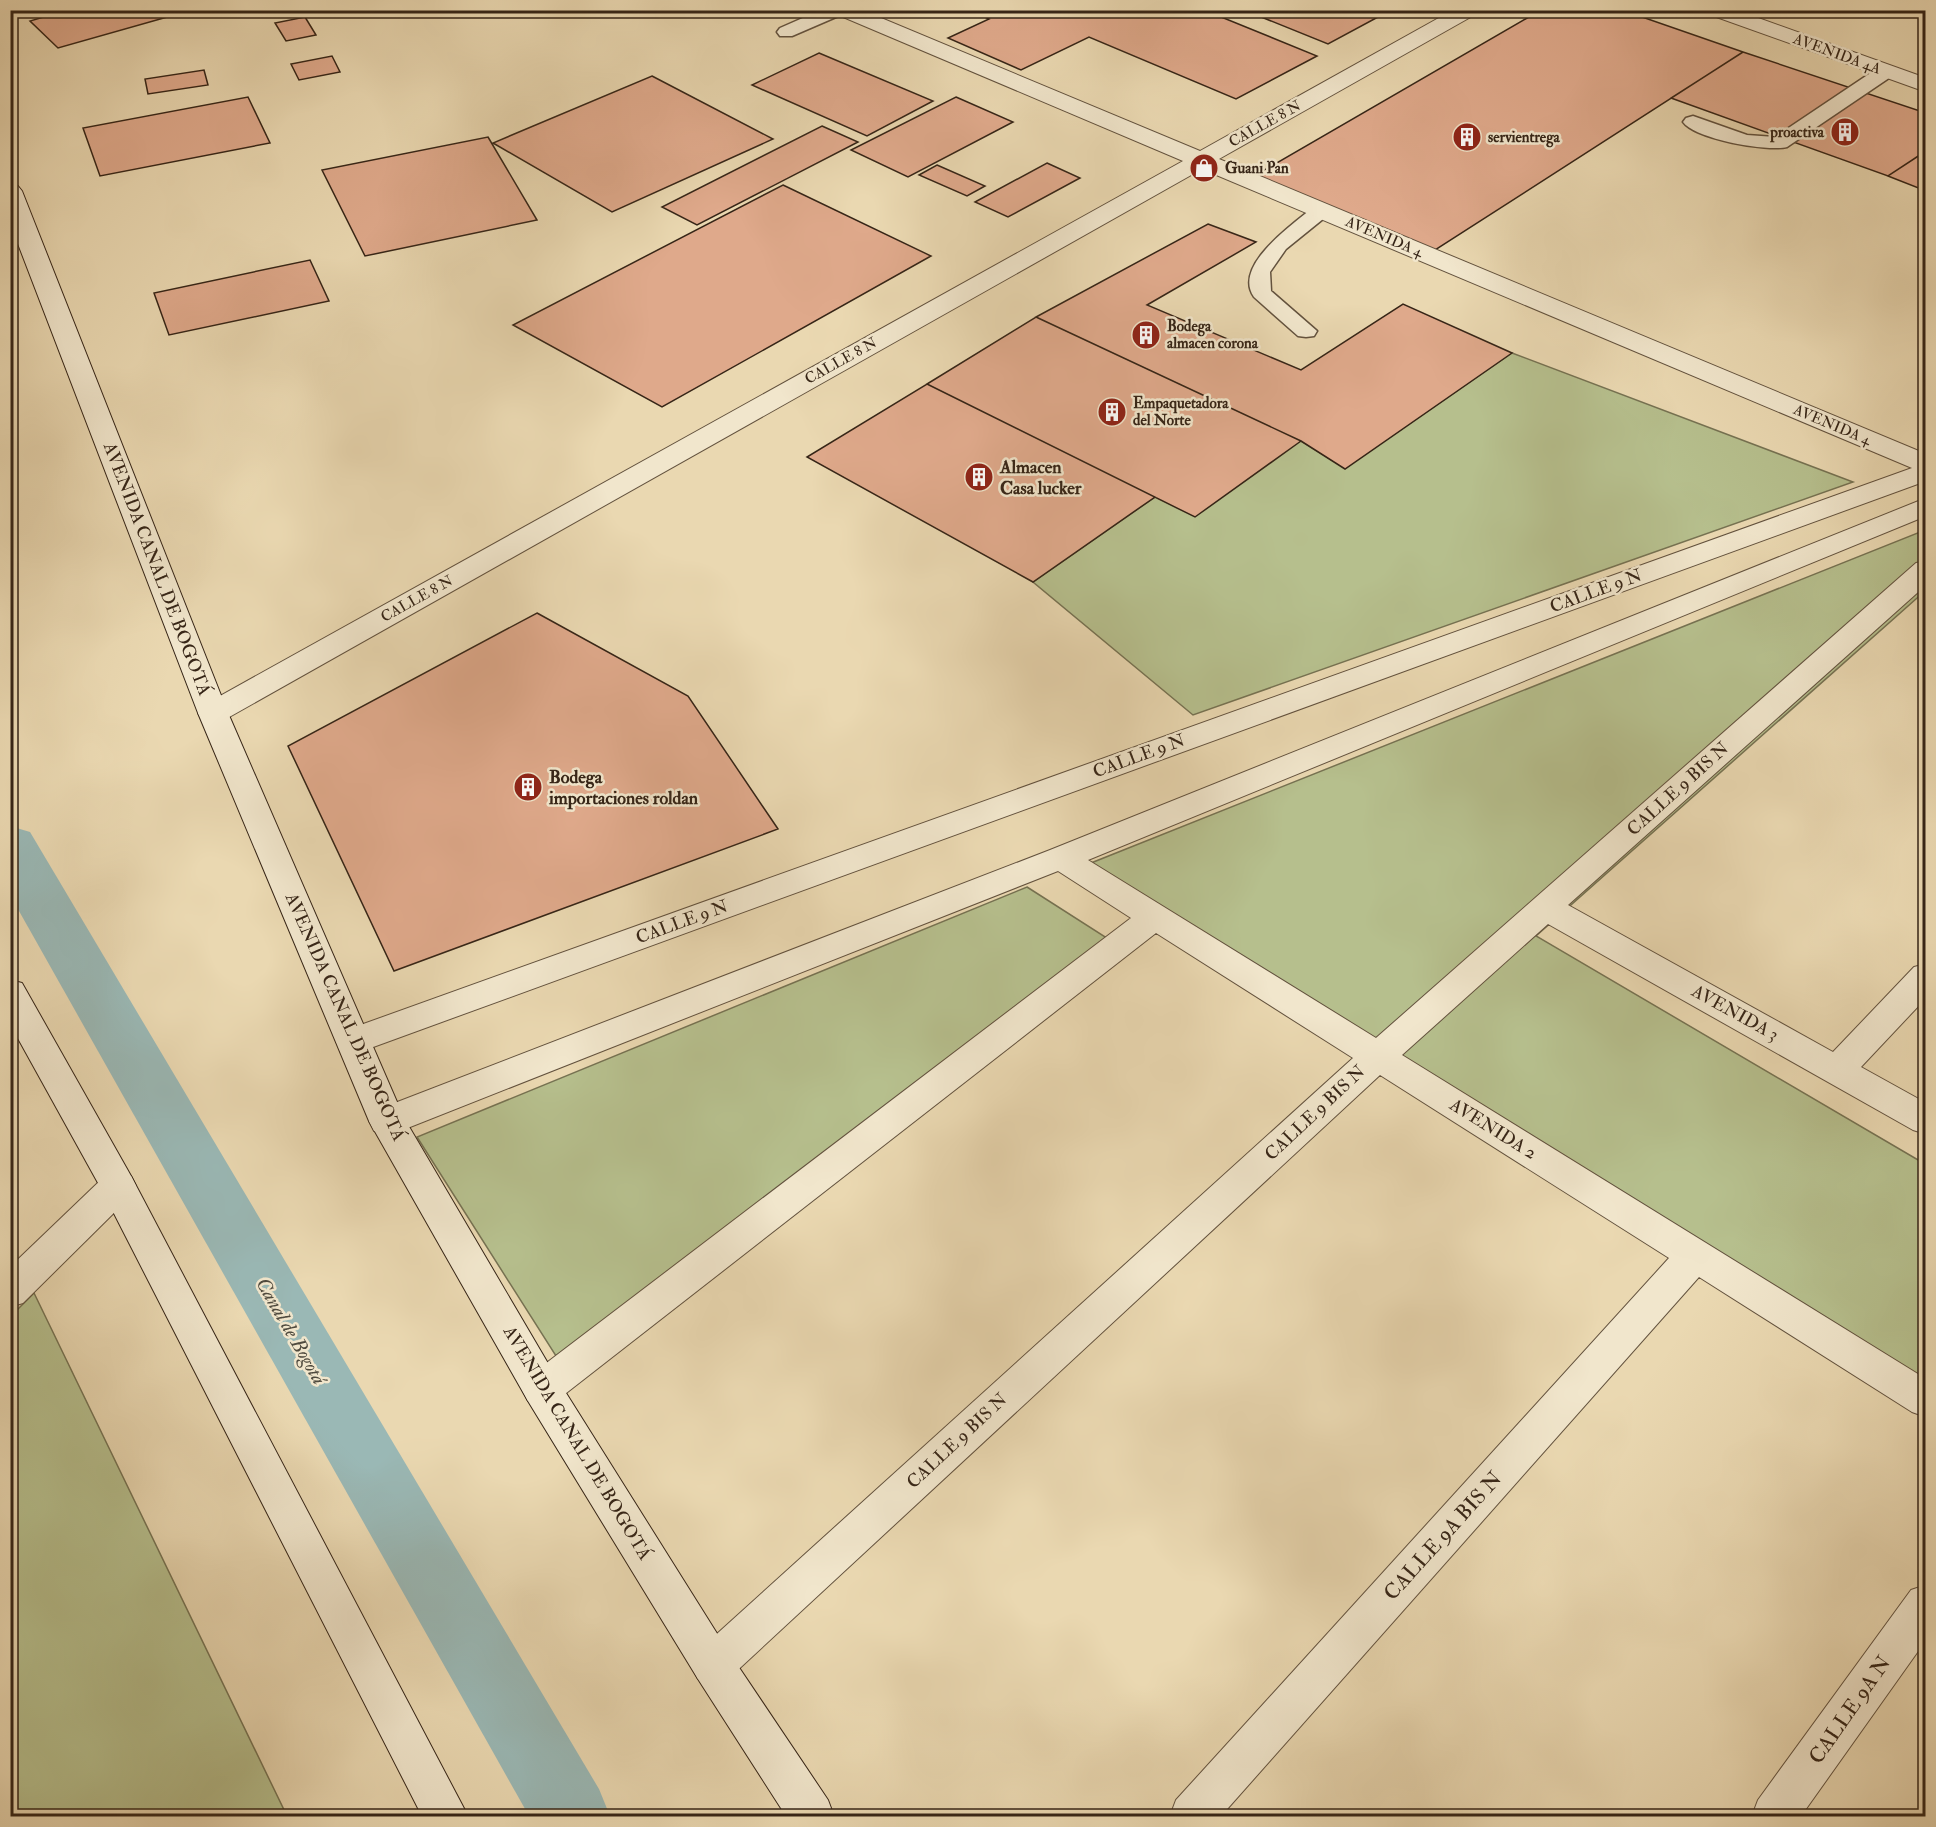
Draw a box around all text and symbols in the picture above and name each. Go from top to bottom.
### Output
street label: AVENIDA 4A [1790,29,1884,79]
street label: CALLE 8 N [1225,96,1305,152]
building icon: proactiva [1829,116,1861,148]
building icon: servientrega [1451,121,1483,153]
place label: proactiva [1769,123,1825,143]
place label: servientrega [1488,128,1561,148]
shop icon: Guani Pan [1188,152,1220,184]
place label: Guani Pan [1225,159,1289,178]
street label: AVENIDA 4 [1342,212,1426,262]
place label: Bodega almacen corona [1167,317,1259,353]
building icon: Bodega almacen corona [1130,319,1162,351]
street label: CALLE 8 N [801,333,881,389]
place label: Empaquetadora del Norte [1133,394,1229,430]
building icon: Empaquetadora del Norte [1096,396,1128,428]
street label: AVENIDA 4 [1790,400,1874,450]
street label: AVENIDA CANAL DE BOGOTÁ [98,438,216,699]
place label: Almacen Casa lucker [999,456,1082,500]
building icon: Almacen Casa lucker [963,461,995,493]
street label: CALLE 9 N [1547,564,1645,618]
street label: CALLE 8 N [377,571,457,627]
street label: CALLE 9 N [1090,729,1188,783]
street label: CALLE 9 BIS N [1622,737,1734,841]
place label: Bodega importaciones roldan [548,766,699,810]
building icon: Bodega importaciones roldan [512,771,544,803]
street label: AVENIDA CANAL DE BOGOTÁ [279,888,411,1145]
street label: CALLE 9 N [633,895,731,949]
street label: AVENIDA 3 [1687,979,1783,1046]
street label: CALLE 9 BIS N [1260,1060,1370,1166]
street label: AVENIDA 2 [1444,1093,1541,1165]
water label: Canal de Bogotá [250,1273,333,1391]
street label: AVENIDA CANAL DE BOGOTÁ [497,1321,657,1565]
street label: CALLE 9 BIS N [902,1388,1012,1494]
street label: CALLE 9A BIS N [1378,1466,1508,1606]
street label: CALLE 9A N [1803,1650,1897,1769]

